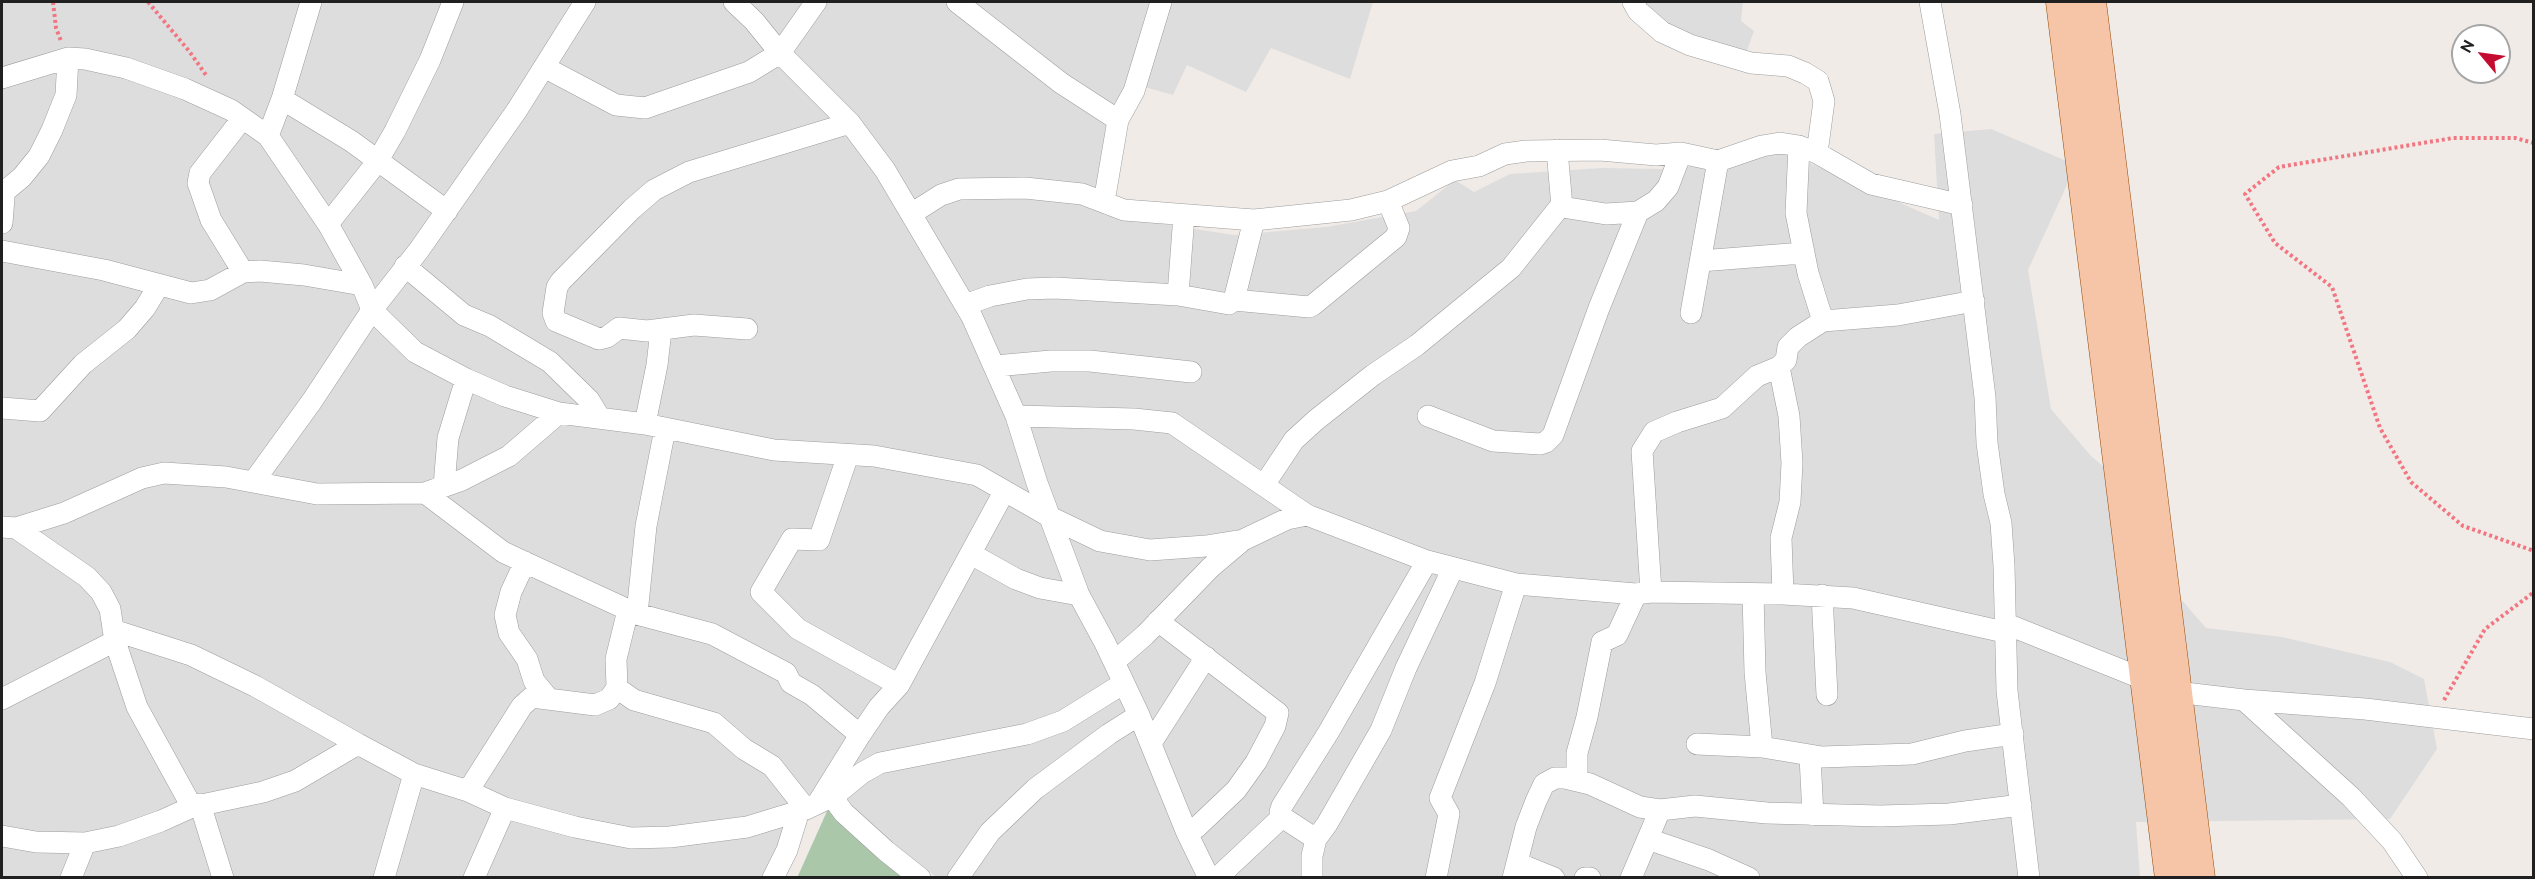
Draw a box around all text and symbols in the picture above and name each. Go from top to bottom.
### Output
north arrow [2451,24,2511,84]
text: N [2456,37,2478,56]

